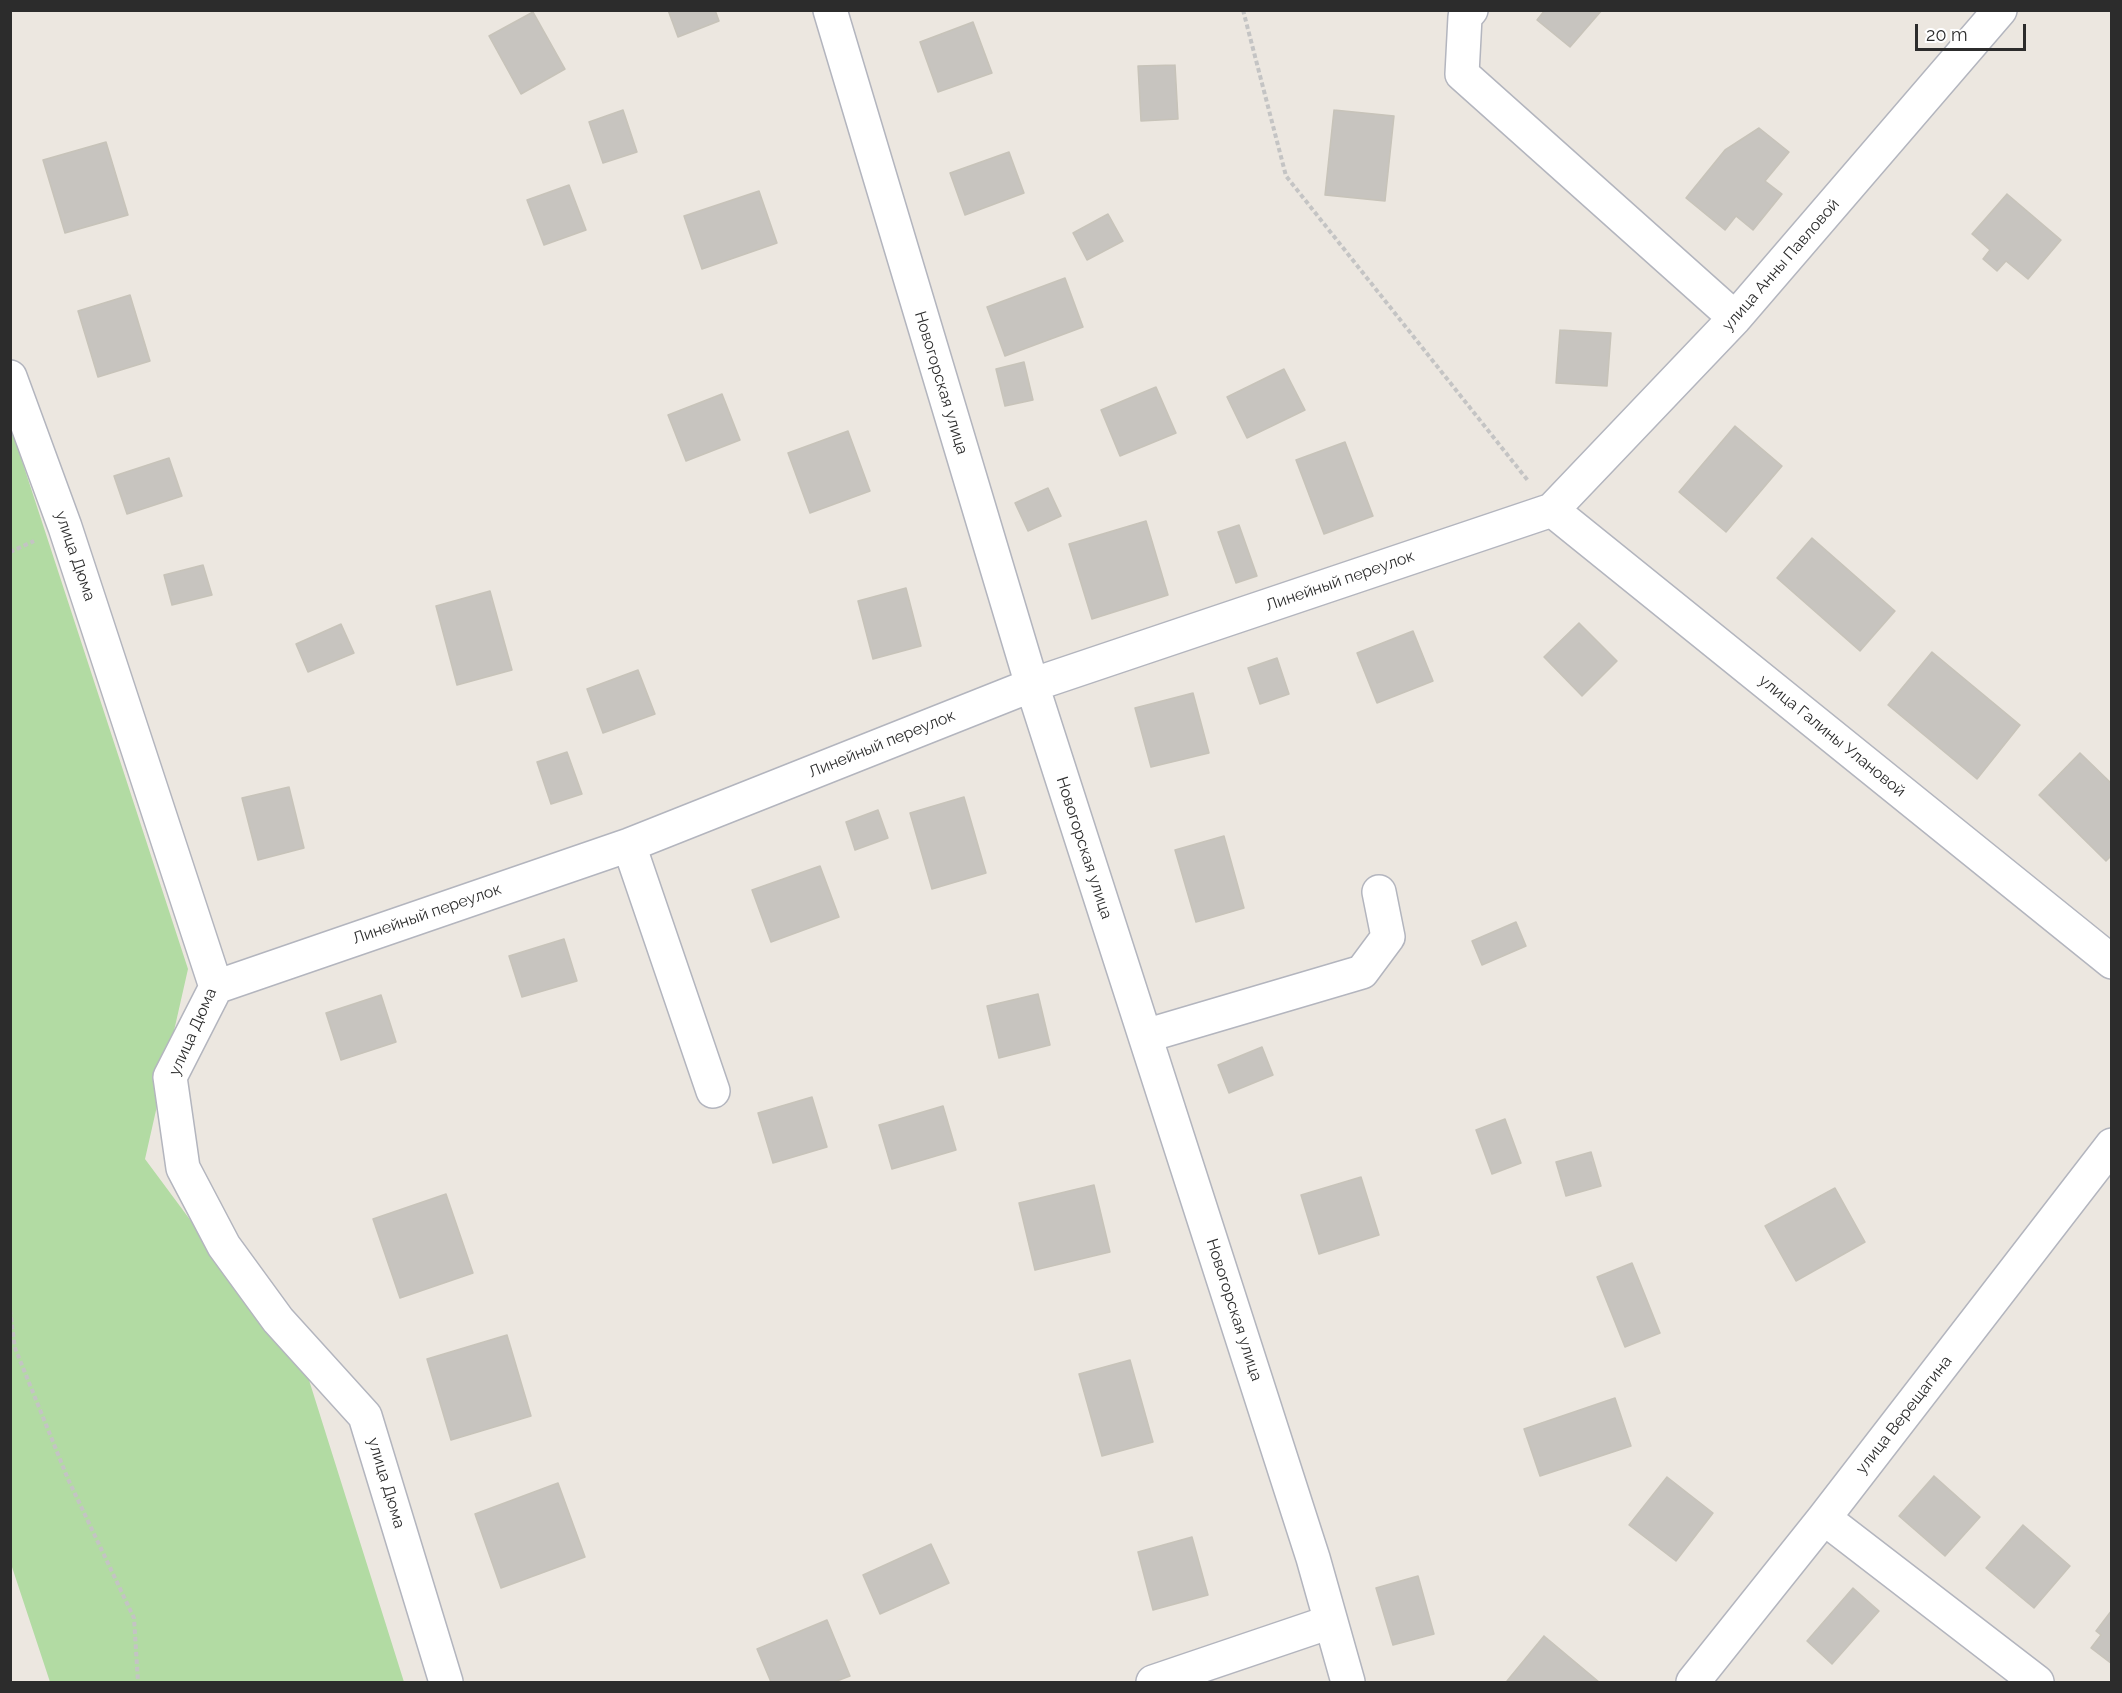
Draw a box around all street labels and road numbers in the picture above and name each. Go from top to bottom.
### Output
street label: улица Анны Павловой [1718,195,1844,335]
street label: Новогорская улица [910,309,972,457]
street label: улица Дюма [51,509,99,603]
street label: Линейный переулок [1263,546,1417,616]
street label: улица Галины Улановой [1755,671,1909,801]
street label: Линейный переулок [806,706,958,782]
street label: Новогорская улица [1052,774,1116,922]
street label: Линейный переулок [350,879,504,949]
street label: улица Дюма [165,985,221,1079]
street label: Новогорская улица [1202,1236,1266,1384]
street label: улица Верещагина [1852,1352,1956,1478]
street label: улица Дюма [363,1435,409,1531]

